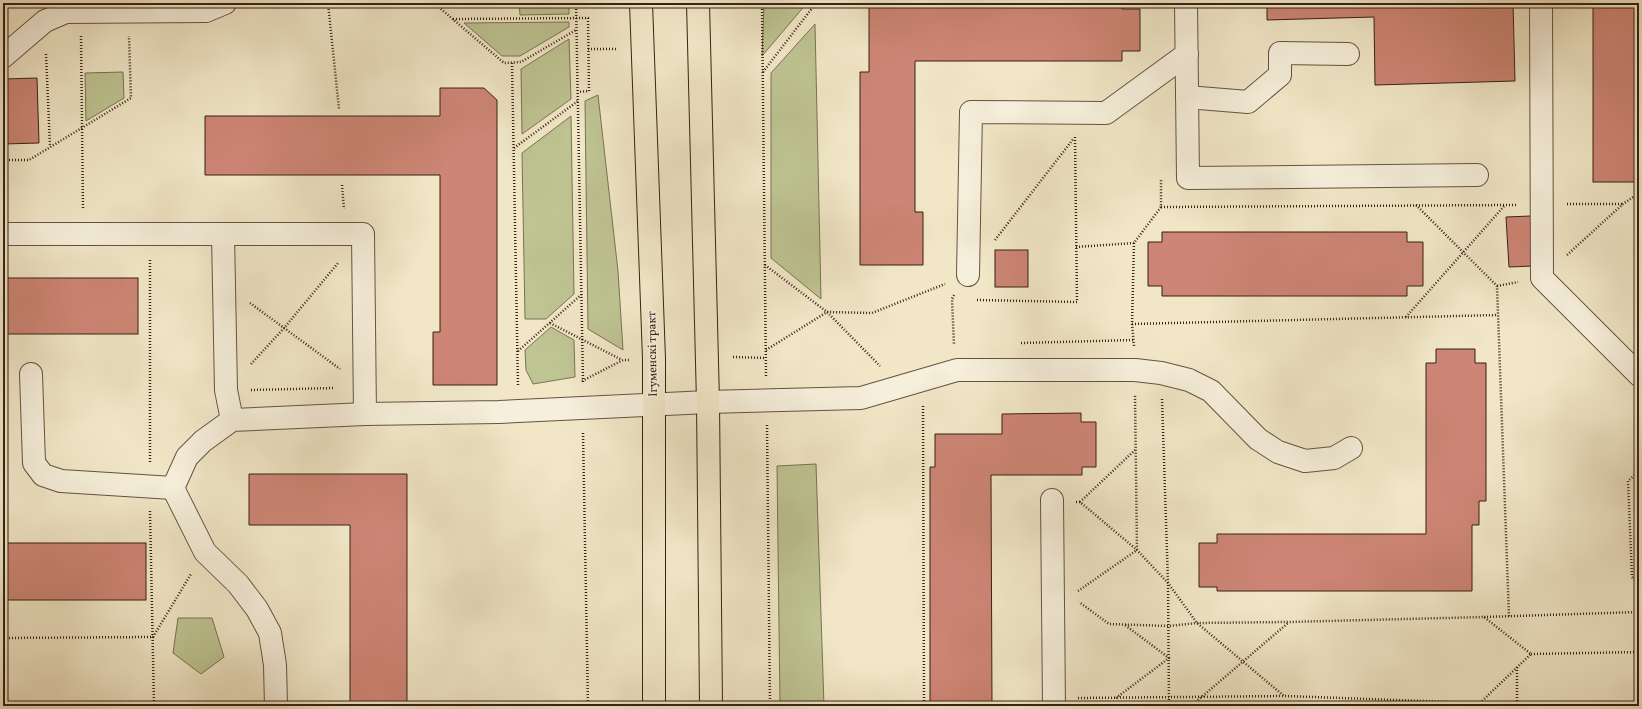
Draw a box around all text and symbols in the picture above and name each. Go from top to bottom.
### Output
street label: Ігуменскі тракт [644,311,662,397]

